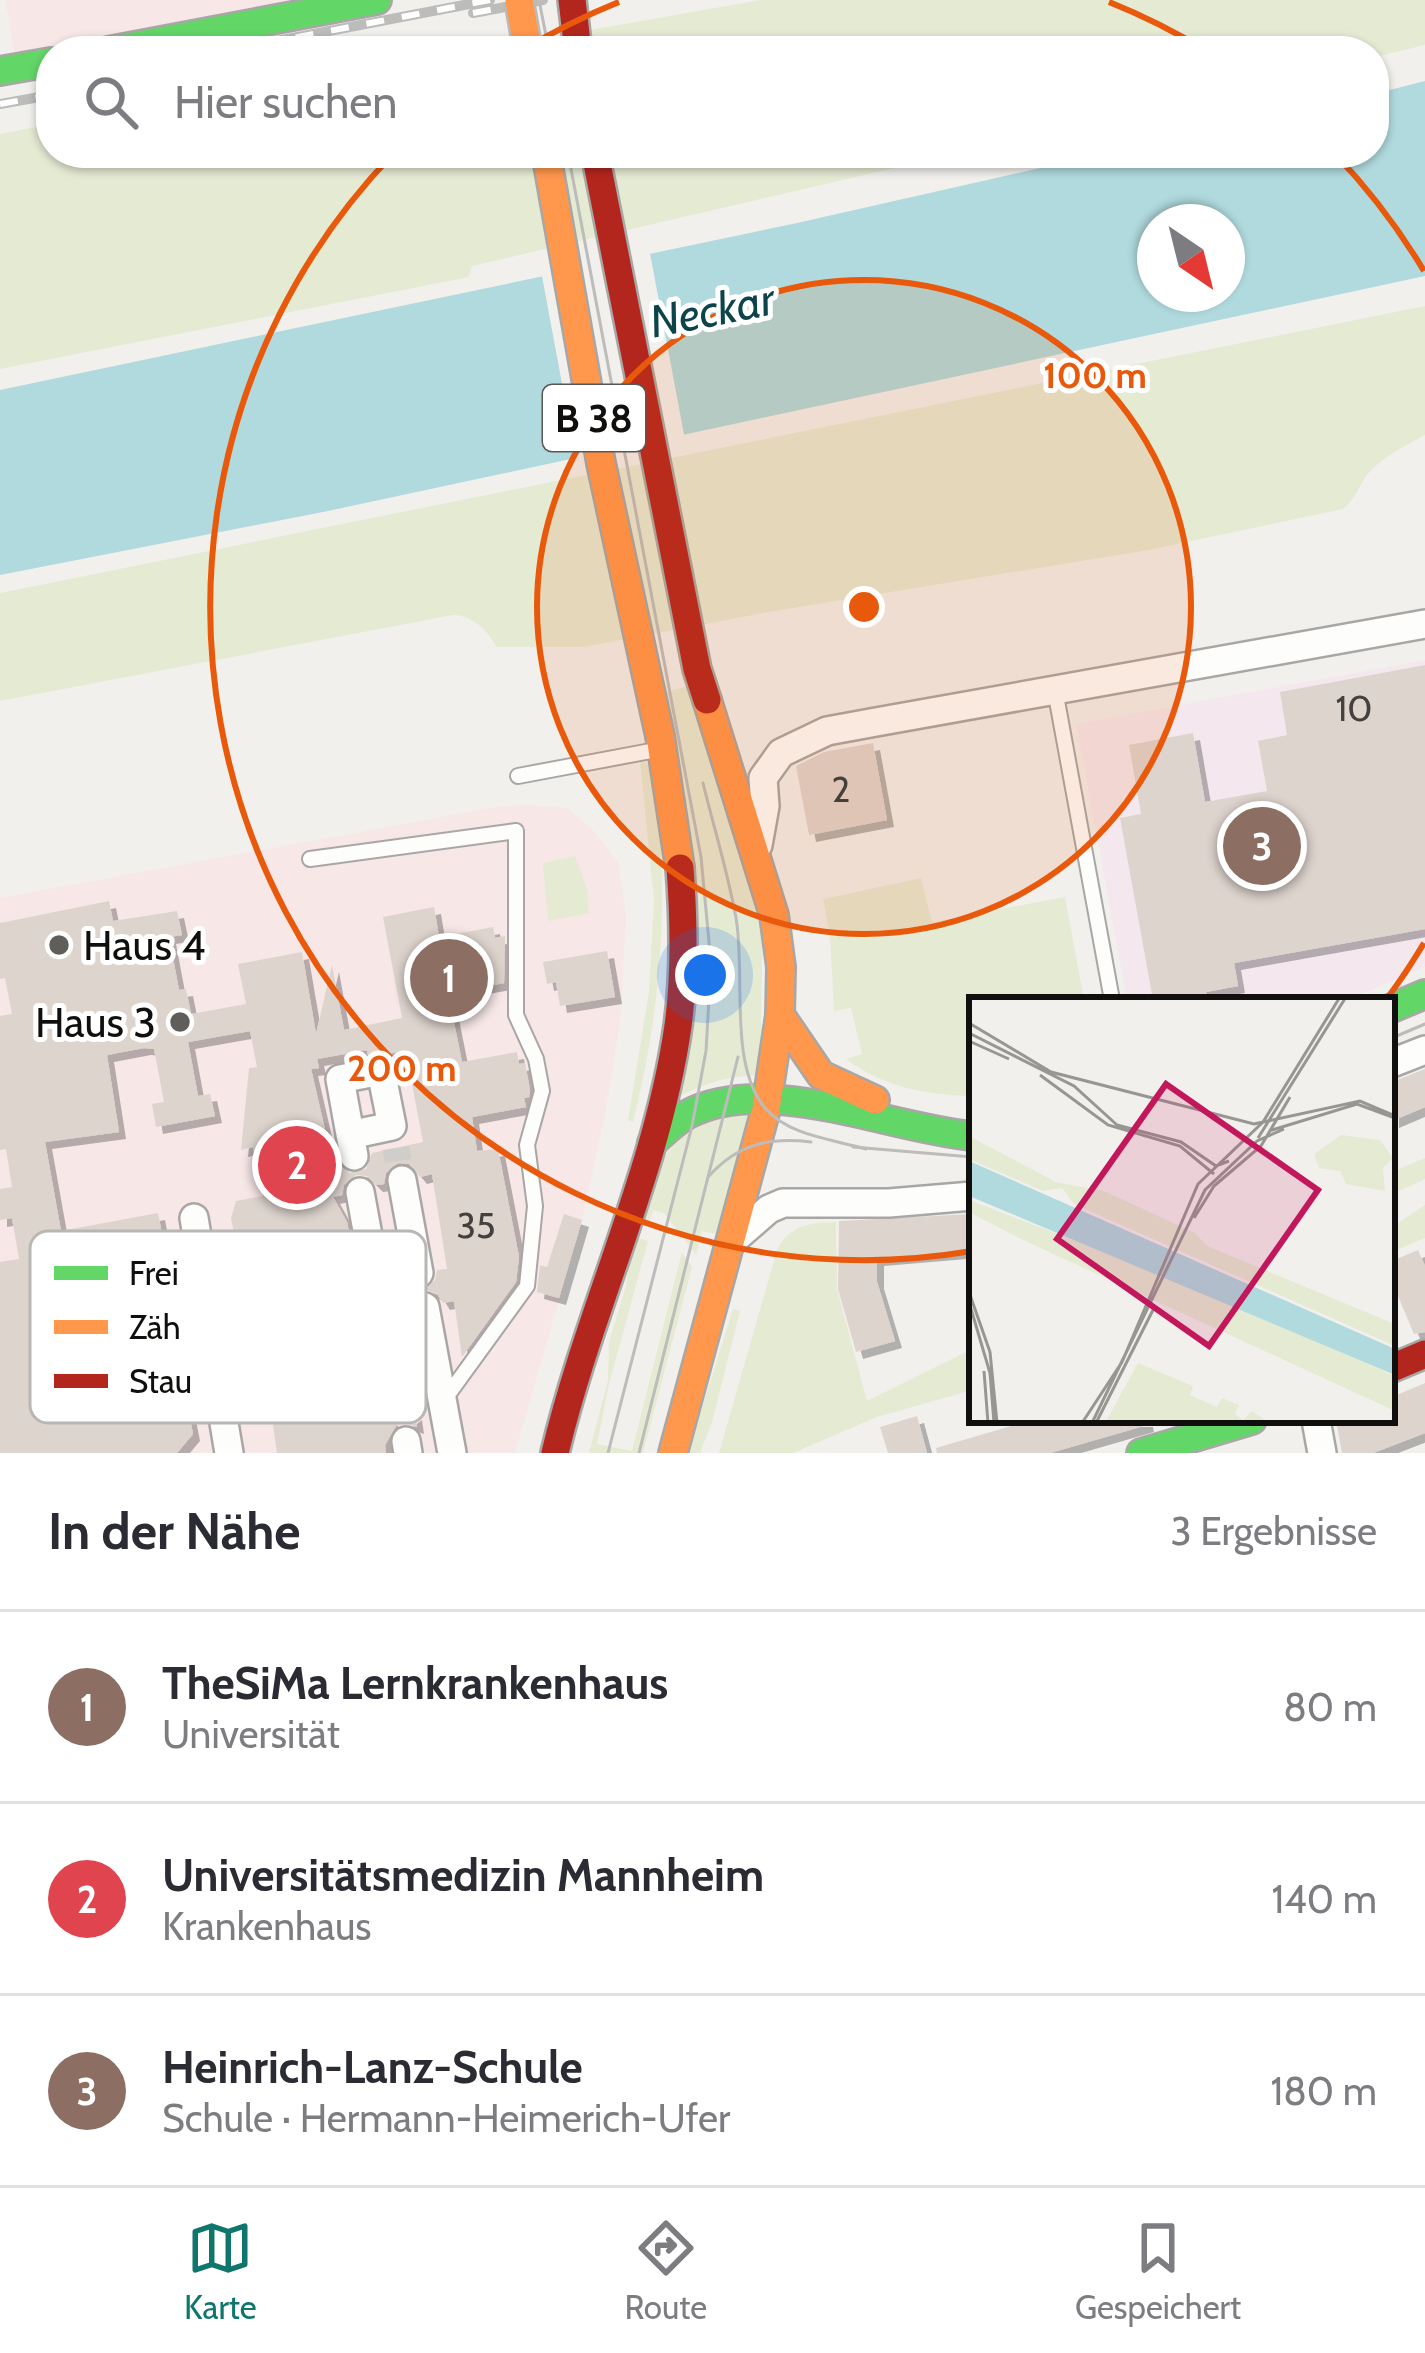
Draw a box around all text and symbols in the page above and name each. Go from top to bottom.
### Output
search box [36,36,1389,168]
icon: search [78,69,144,135]
text: Hier suchen [174,75,398,129]
north arrow [1137,204,1245,312]
water label: Neckar [645,271,781,348]
text: 100 m [1043,353,1147,397]
road number: B 38 [543,385,645,451]
centre of rings [843,586,885,628]
house number: 10 [1336,686,1372,730]
house number: 2 [832,767,850,811]
pin: 3 [1223,801,1301,891]
place label: Haus 4 [83,919,206,971]
marker: Haus 4 [46,932,72,958]
pin: 1 [410,933,488,1023]
your location [675,945,735,1005]
place label: Haus 3 [35,996,156,1048]
inset map [969,997,1395,1423]
marker: Haus 3 [167,1009,193,1035]
text: 200 m [347,1046,457,1090]
pin: 2 [258,1120,336,1210]
house number: 35 [457,1203,495,1247]
legend [30,1231,426,1423]
text: Frei [129,1253,179,1293]
text: Zäh [129,1307,181,1347]
text: Stau [129,1361,192,1401]
text: In der Nähe [48,1500,301,1562]
text: 3 Ergebnisse [1170,1507,1377,1555]
text: TheSiMa Lernkrankenhaus [162,1656,668,1710]
text: 1 [80,1683,94,1731]
text: 80 m [1283,1683,1377,1731]
text: Universität [162,1710,340,1758]
text: Universitätsmedizin Mannheim [162,1848,764,1902]
text: 2 [77,1875,97,1923]
text: 140 m [1272,1875,1377,1923]
text: Krankenhaus [162,1902,371,1950]
text: Heinrich-Lanz-Schule [162,2040,583,2094]
text: 3 [76,2067,98,2115]
text: 180 m [1270,2067,1377,2115]
text: Schule · Hermann-Heimerich-Ufer [162,2094,730,2142]
tab: Karte [184,2215,257,2327]
tab: Route [625,2215,707,2327]
tab: Gespeichert [1075,2215,1241,2327]

